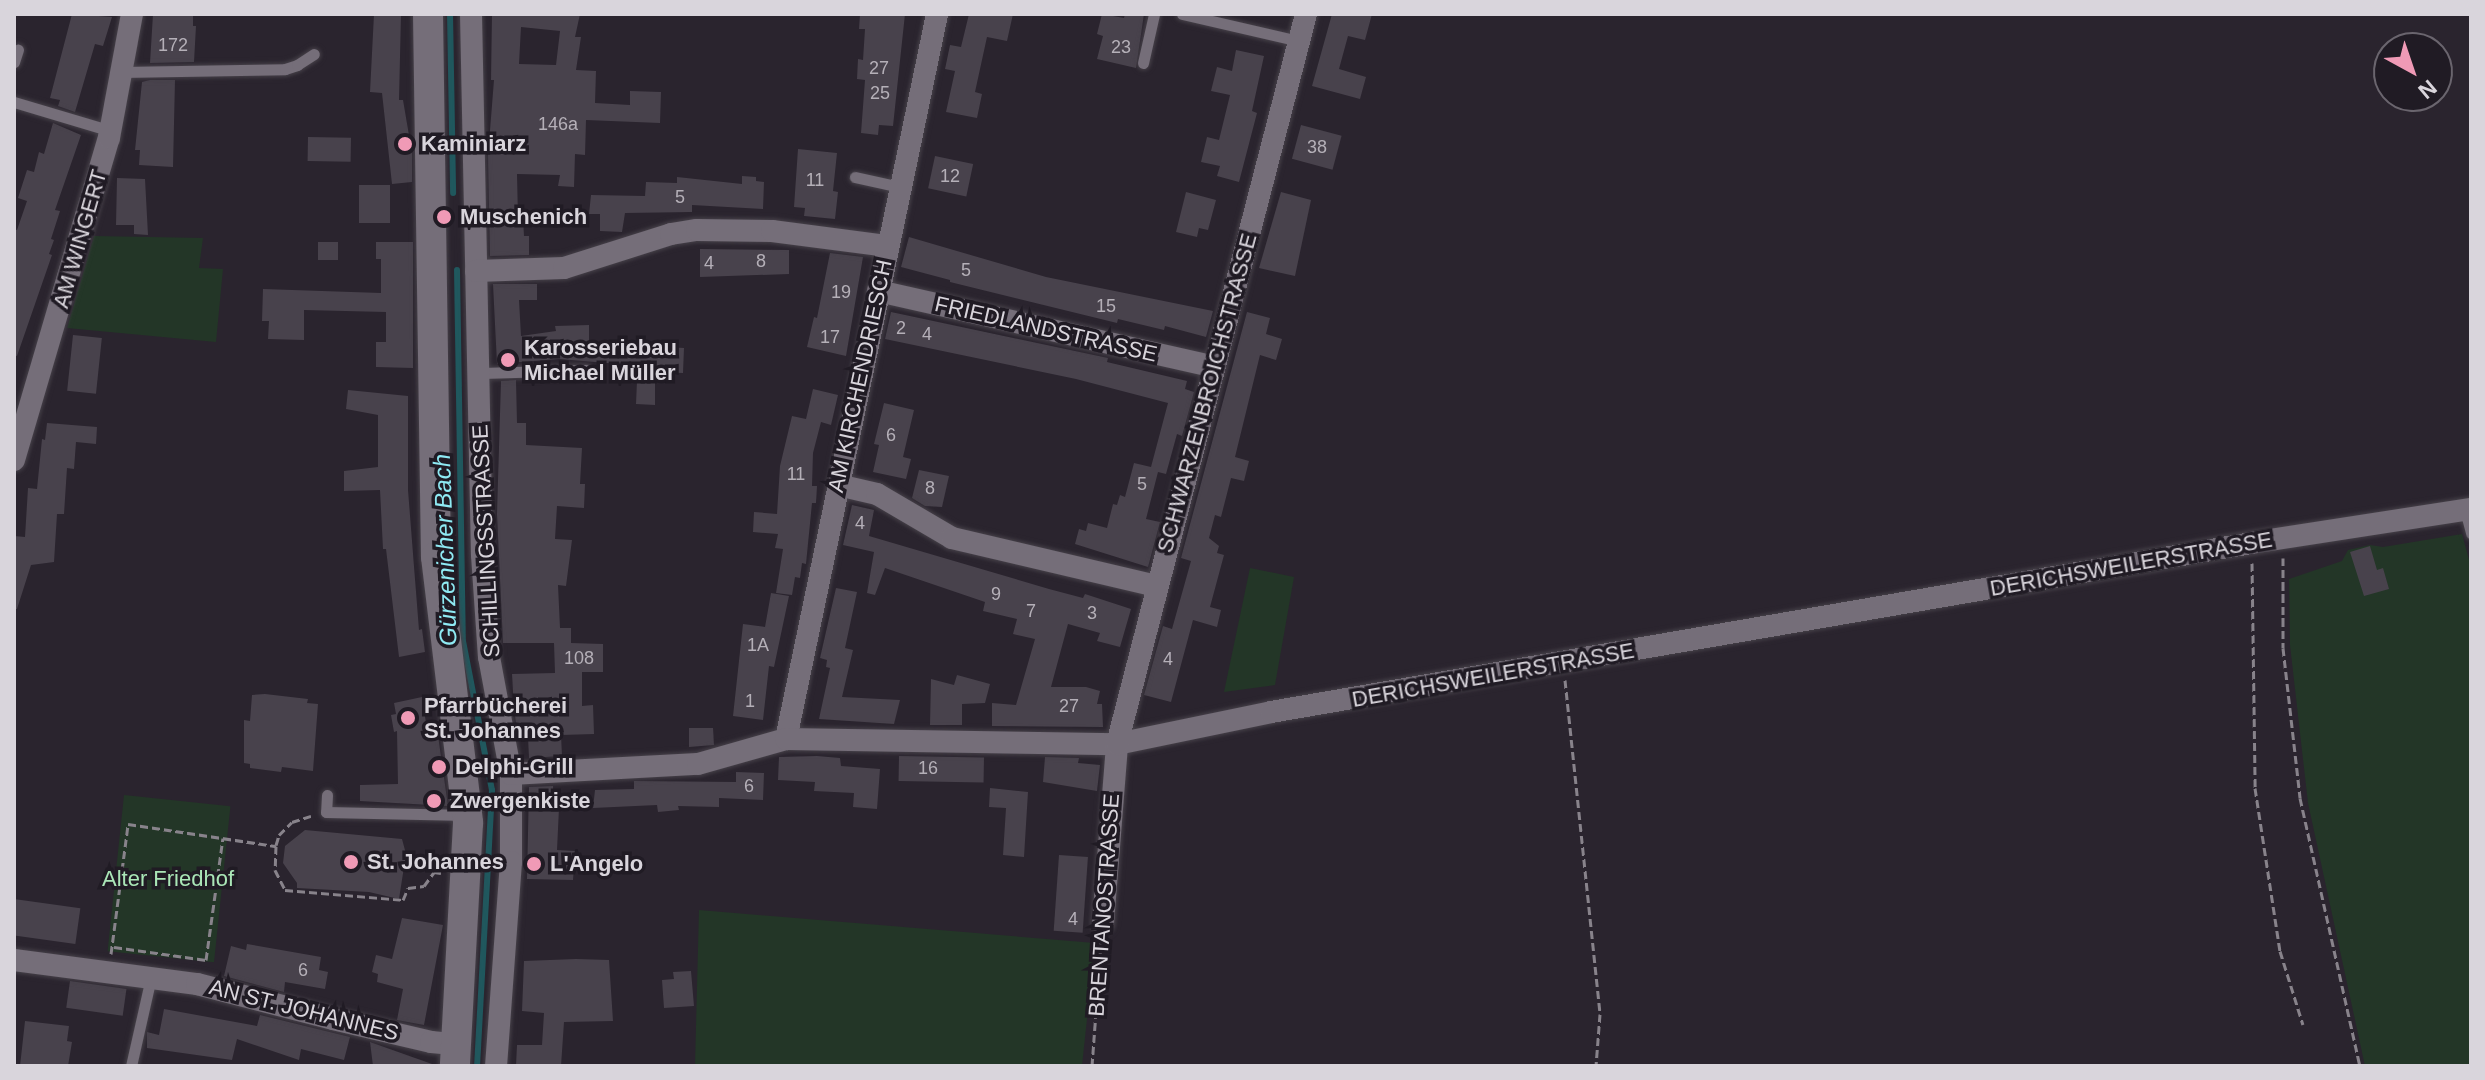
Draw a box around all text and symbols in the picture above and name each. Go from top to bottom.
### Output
north arrow [2373,32,2453,112]
house number: 172 [158,34,188,56]
house number: 23 [1111,36,1131,58]
house number: 27 [869,57,889,79]
text: N [2413,75,2442,104]
house number: 25 [870,82,890,104]
house number: 146a [538,113,578,135]
place label: Kaminiarz [421,131,526,157]
marker: Kaminiarz [396,135,414,153]
house number: 38 [1307,136,1327,158]
house number: 12 [940,165,960,187]
street label: AM WINGERT [48,167,112,311]
house number: 11 [806,169,824,191]
house number: 5 [675,186,685,208]
place label: Muschenich [460,204,587,230]
marker: Muschenich [435,208,453,226]
street label: SCHWARZENBROICHSTRASSE [1152,231,1262,555]
house number: 8 [756,250,766,272]
house number: 4 [704,252,714,274]
street label: AM KIRCHENDRIESCH [822,257,898,495]
house number: 5 [961,259,971,281]
house number: 19 [831,281,851,303]
street label: FRIEDLANDSTRASSE [932,291,1160,367]
house number: 15 [1096,295,1116,317]
house number: 2 [896,317,906,339]
house number: 4 [922,323,932,345]
house number: 17 [820,326,840,348]
place label: Karosseriebau Michael Müller [524,334,677,386]
marker: Karosseriebau Michael Müller [499,351,517,369]
street label: SCHILLINGSSTRASSE [467,424,505,658]
house number: 6 [886,424,896,446]
water label: Gürzenicher Bach [427,454,463,646]
house number: 11 [787,463,805,485]
house number: 5 [1137,473,1147,495]
house number: 8 [925,477,935,499]
house number: 4 [855,512,865,534]
street label: DERICHSWEILERSTRASSE [1988,526,2274,602]
house number: 9 [991,583,1001,605]
house number: 7 [1026,600,1036,622]
house number: 3 [1087,602,1097,624]
house number: 1A [747,634,769,656]
street label: DERICHSWEILERSTRASSE [1350,637,1636,713]
house number: 108 [564,647,594,669]
house number: 4 [1163,648,1173,670]
house number: 1 [745,690,755,712]
place label: Pfarrbücherei St. Johannes [424,692,567,744]
house number: 27 [1059,695,1079,717]
marker: Pfarrbücherei St. Johannes [399,709,417,727]
place label: Delphi-Grill [455,754,574,780]
house number: 16 [918,757,938,779]
marker: Delphi-Grill [430,758,448,776]
house number: 6 [744,775,754,797]
place label: Zwergenkiste [450,788,591,814]
marker: Zwergenkiste [425,792,443,810]
street label: BRENTANOSTRASSE [1083,793,1125,1017]
place label: St. Johannes [367,849,504,875]
place label: L'Angelo [550,851,643,877]
marker: St. Johannes [342,853,360,871]
marker: L'Angelo [525,855,543,873]
park label: Alter Friedhof [102,866,234,892]
house number: 4 [1068,908,1078,930]
house number: 6 [298,959,308,981]
street label: AN ST. JOHANNES [207,974,401,1046]

